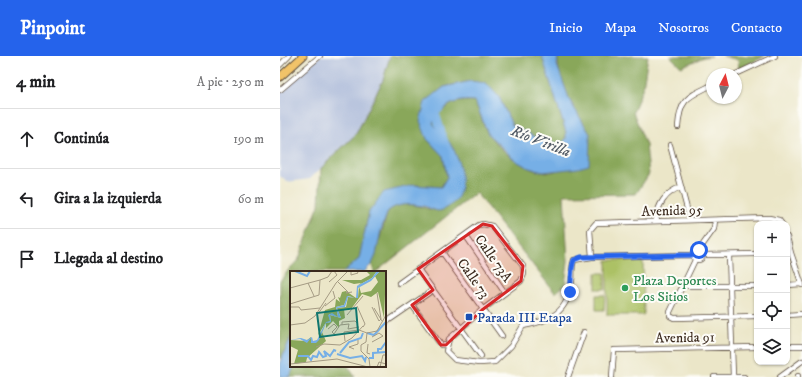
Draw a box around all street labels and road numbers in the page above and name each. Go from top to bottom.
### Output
street label: Avenida 95 [641,201,703,221]
street label: Calle 73A [472,231,516,285]
street label: Calle 73 [454,255,494,301]
street label: Avenida 91 [655,328,715,348]

